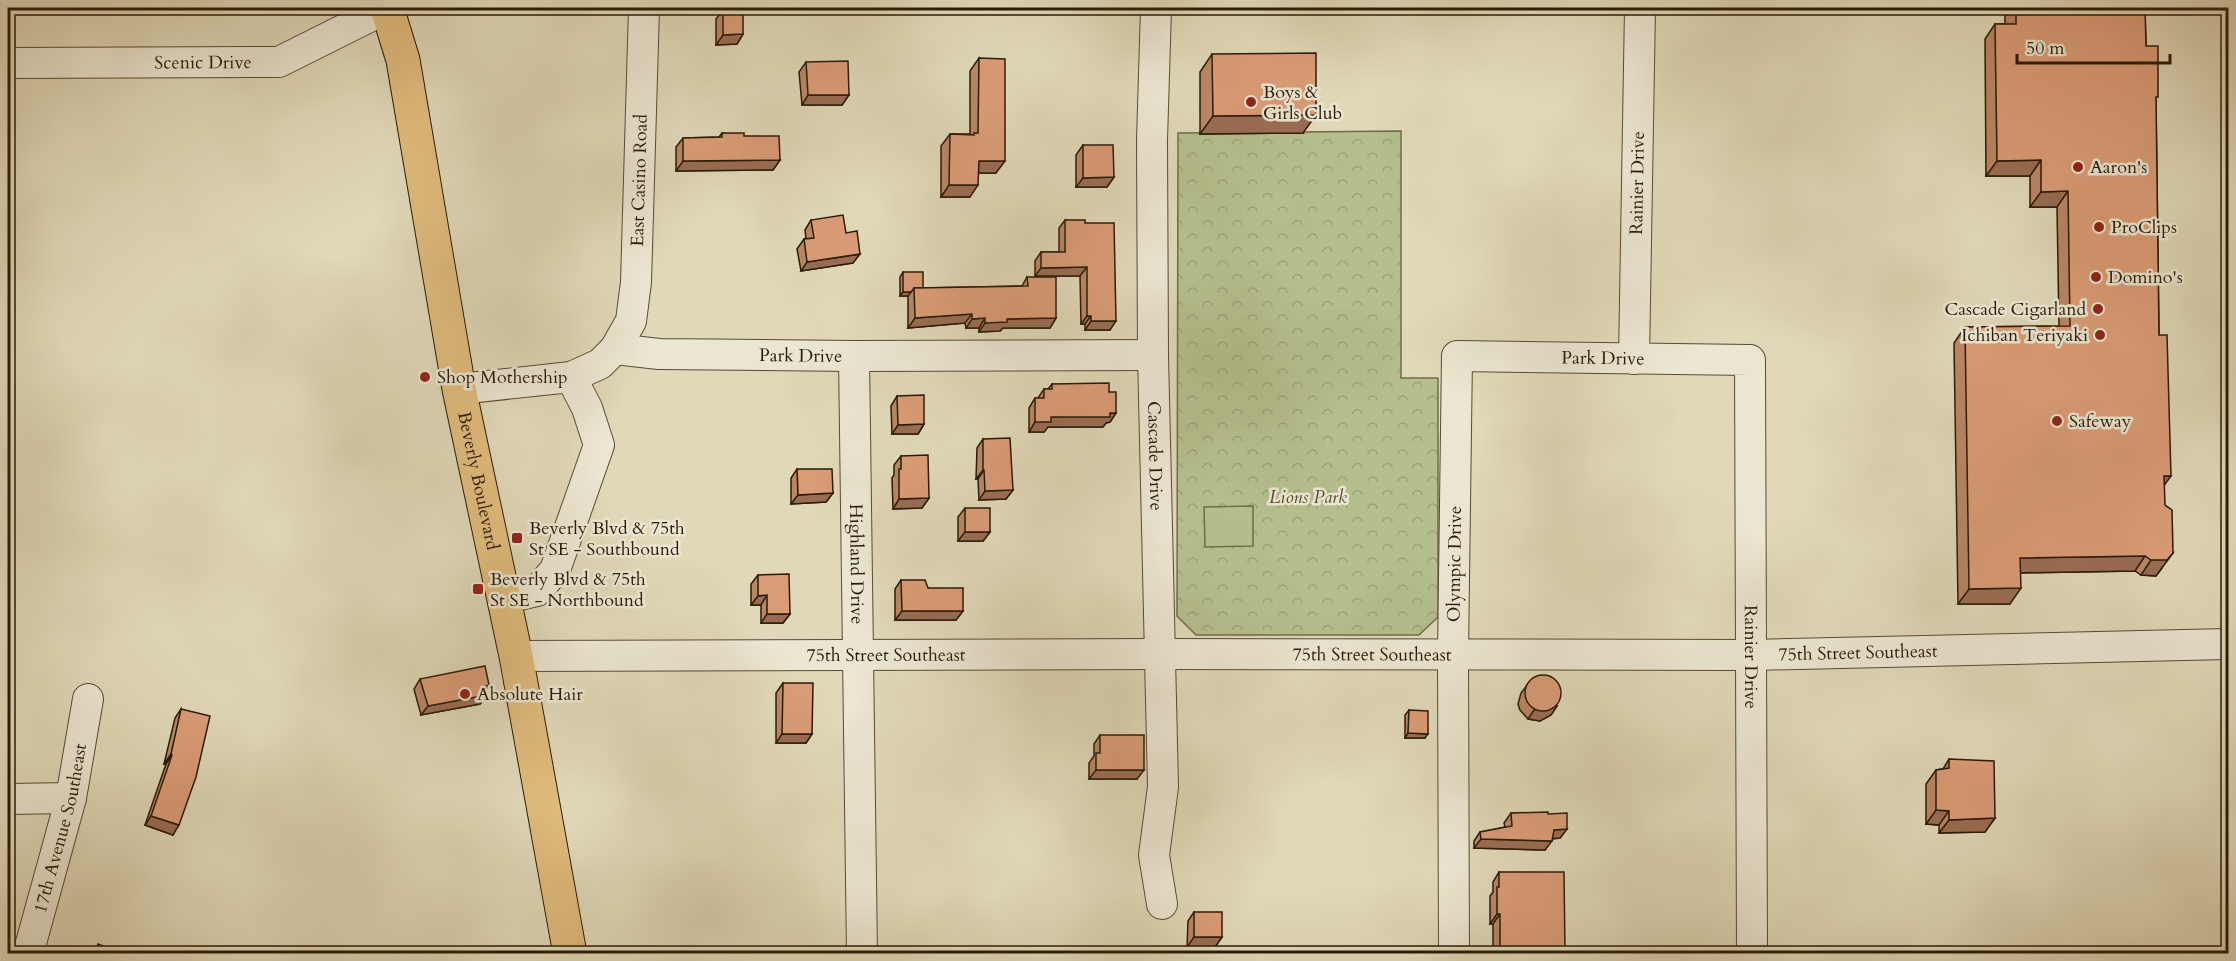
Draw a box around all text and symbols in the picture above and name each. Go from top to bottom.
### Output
scale bar [2017,27,2170,65]
text: 50 m [2026,36,2065,61]
street label: Scenic Drive [154,50,252,75]
place label: Boys & Girls Club [1263,80,1342,126]
marker: Boys & Girls Club [1244,95,1258,109]
street label: East Casino Road [625,113,653,247]
street label: Rainier Drive [1624,131,1650,235]
place label: Aaron's [2090,155,2147,180]
marker: Aaron's [2071,160,2085,174]
place label: ProClips [2111,215,2177,240]
marker: ProClips [2092,220,2106,234]
place label: Domino's [2108,265,2183,290]
marker: Domino's [2089,270,2103,284]
place label: Cascade Cigarland [1944,297,2086,322]
marker: Cascade Cigarland [2091,302,2105,316]
place label: Ichiban Teriyaki [1961,323,2088,348]
marker: Ichiban Teriyaki [2093,328,2107,342]
street label: Park Drive [759,343,842,368]
street label: Park Drive [1561,345,1645,371]
place label: Shop Mothership [437,365,568,390]
marker: Shop Mothership [418,370,432,384]
street label: Cascade Drive [1142,401,1169,511]
street label: Beverly Boulevard [452,409,506,553]
place label: Safeway [2069,409,2132,434]
marker: Safeway [2050,414,2064,428]
park label: Lions Park [1269,485,1347,510]
street label: Highland Drive [843,503,870,624]
street label: Olympic Drive [1441,506,1467,622]
place label: Beverly Blvd & 75th St SE - Southbound [529,516,685,562]
marker: Beverly Blvd & 75th St SE - Southbound [510,531,524,545]
place label: Beverly Blvd & 75th St SE - Northbound [490,567,646,613]
marker: Beverly Blvd & 75th St SE - Northbound [471,582,485,596]
street label: Rainier Drive [1738,605,1764,709]
street label: 75th Street Southeast [1778,638,1938,667]
street label: 75th Street Southeast [806,642,966,668]
street label: 75th Street Southeast [1292,642,1452,667]
place label: Absolute Hair [477,682,583,707]
marker: Absolute Hair [458,687,472,701]
street label: 17th Avenue Southeast [27,741,93,916]

